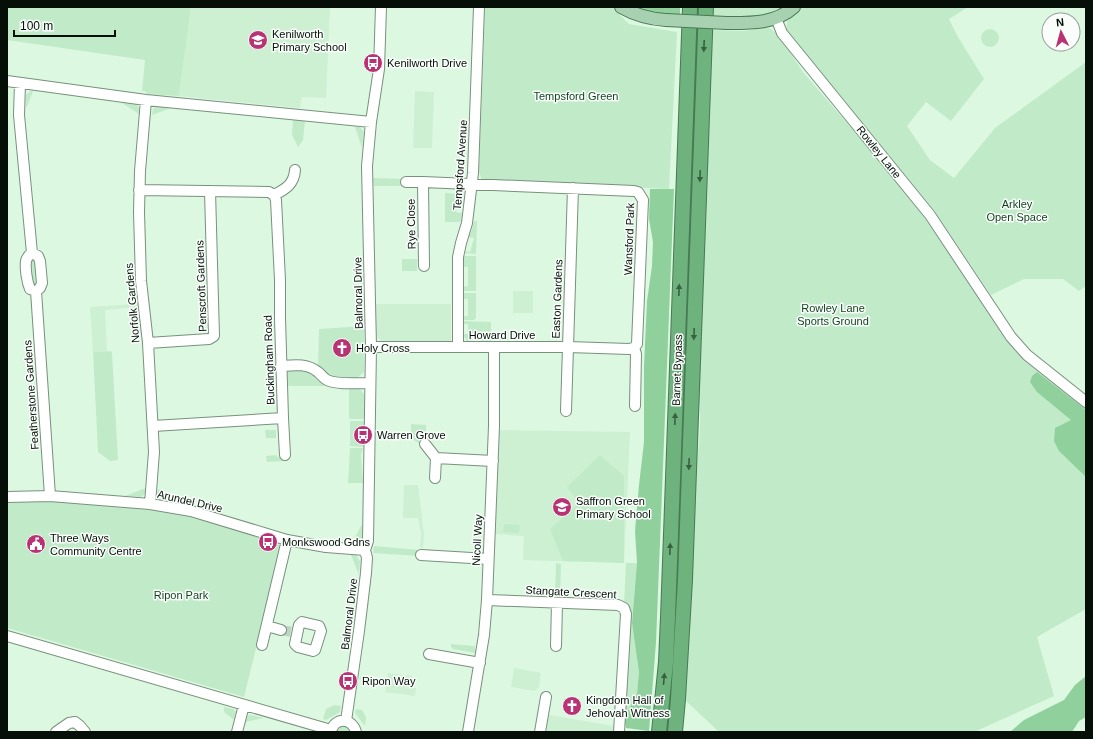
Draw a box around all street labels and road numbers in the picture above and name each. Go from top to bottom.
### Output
street label: Tempsford Avenue [451,119,469,211]
street label: Rowley Lane [854,124,904,180]
street label: Rye Close [405,199,417,249]
street label: Wansford Park [622,202,636,275]
street label: Penscroft Gardens [193,239,209,332]
street label: Balmoral Drive [351,257,365,329]
street label: Easton Gardens [550,259,564,339]
street label: Norfolk Gardens [122,262,141,343]
street label: Buckingham Road [261,315,277,405]
street label: Howard Drive [469,329,535,341]
street label: Barnet Bypass [670,334,684,406]
street label: Featherstone Gardens [21,339,41,450]
street label: Arundel Drive [156,488,224,514]
street label: Nicoll Way [470,513,484,566]
street label: Balmoral Drive [339,577,359,651]
street label: Stangate Crescent [525,584,617,600]

